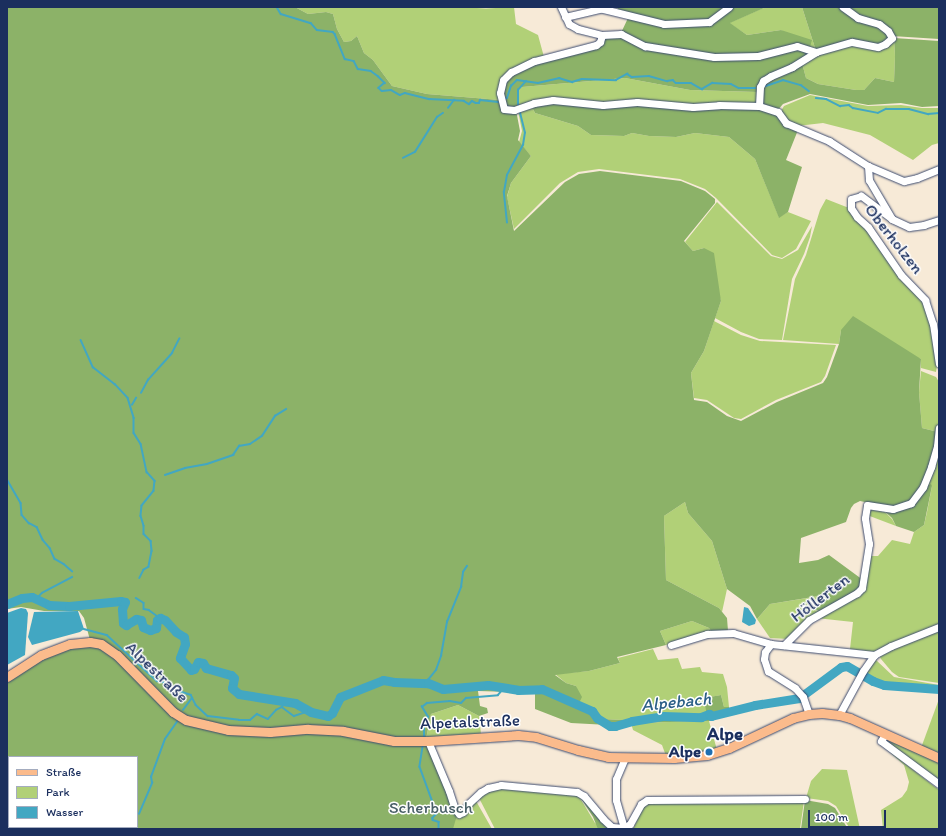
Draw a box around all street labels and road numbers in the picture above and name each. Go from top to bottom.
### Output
street label: Oberholzen [860,200,928,278]
street label: Höllerten [787,569,853,627]
street label: Alpestraße [121,637,193,707]
street label: Alpetalstraße [420,710,520,734]

